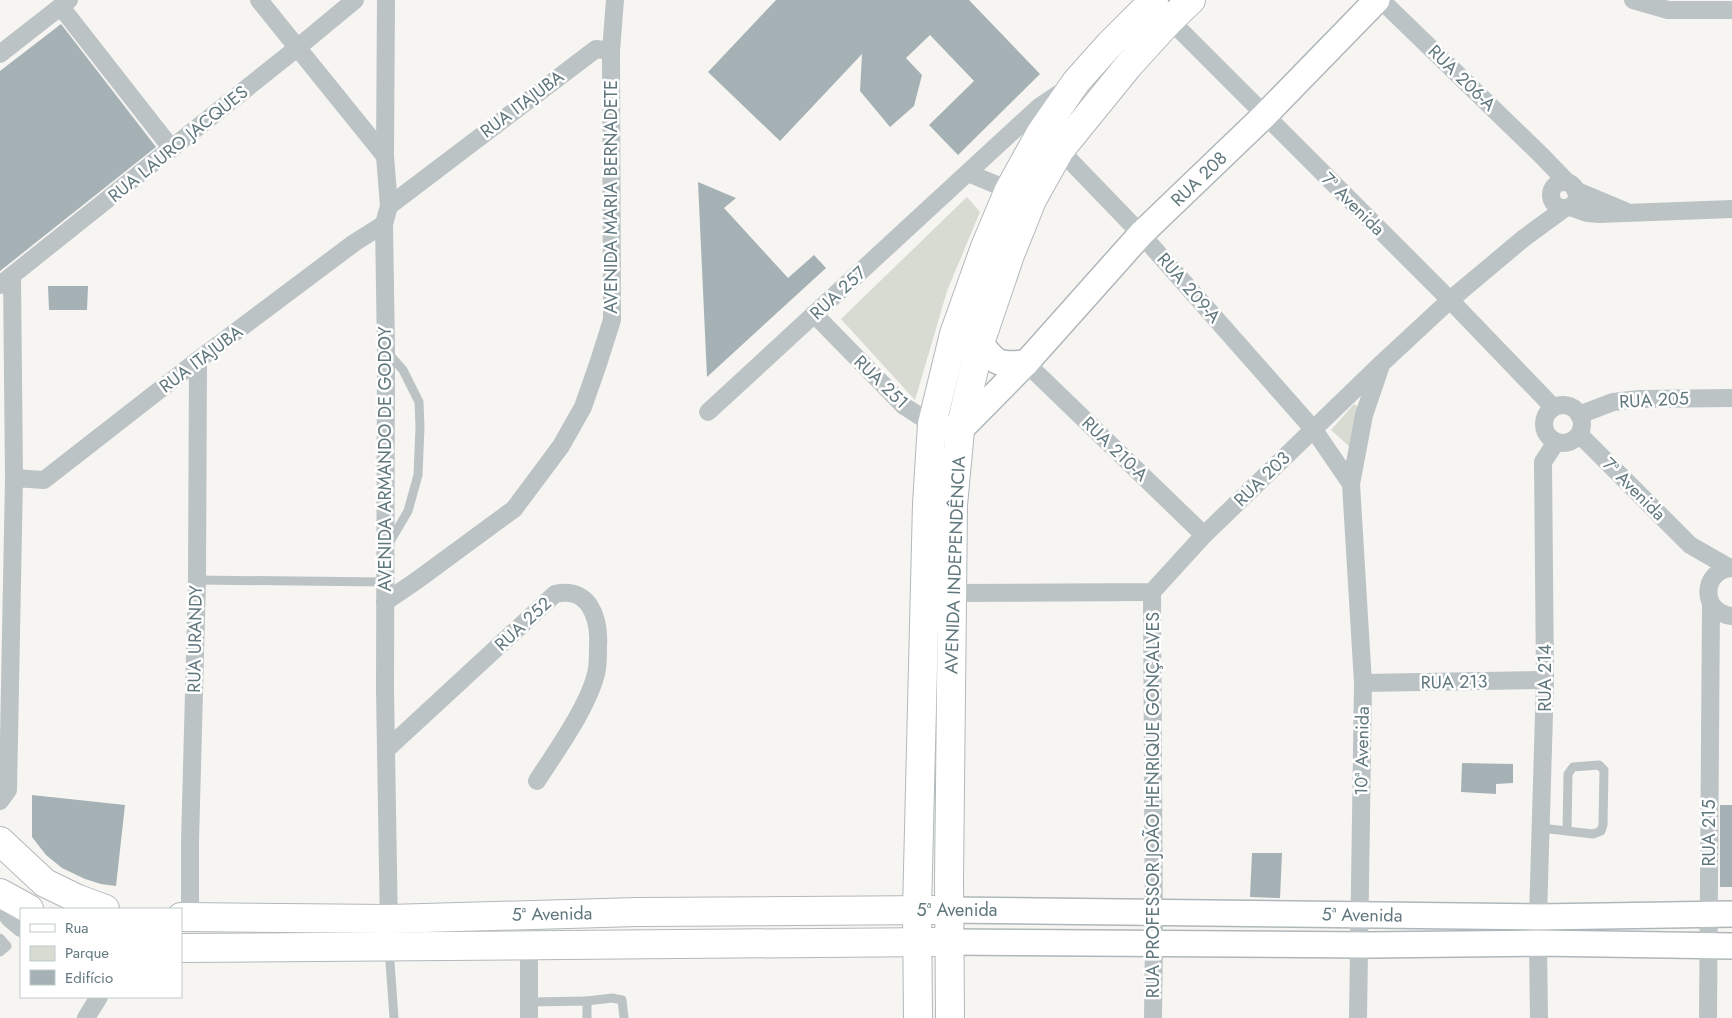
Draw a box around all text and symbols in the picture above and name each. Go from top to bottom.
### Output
street label: RUA 206-A [1422,39,1502,117]
street label: RUA ITAJUBA [475,64,569,144]
street label: RUA LAURO JACQUES [102,79,254,209]
street label: AVENIDA MARIA BERNADETE [598,80,624,314]
street label: RUA 208 [1165,146,1233,212]
street label: 7ª Avenida [1315,166,1391,242]
street label: RUA 209-A [1151,247,1227,329]
street label: RUA 257 [804,260,872,326]
street label: RUA ITAJUBA [154,319,248,399]
street label: AVENIDA ARMANDO DE GODOY [372,326,398,592]
street label: RUA 251 [848,349,914,415]
street label: RUA 205 [1618,385,1690,415]
street label: RUA 210-A [1076,411,1154,487]
street label: RUA 203 [1228,445,1296,512]
street label: 7ª Avenida [1596,451,1672,527]
street label: AVENIDA INDEPENDÊNCIA [938,455,972,674]
street label: RUA URANDY [181,584,209,693]
street label: RUA 252 [489,591,557,657]
street label: RUA PROFESSOR JOÃO HENRIQUE GONÇALVES [1140,612,1166,998]
street label: RUA 214 [1532,644,1558,712]
street label: RUA 213 [1420,668,1488,696]
street label: 10ª Avenida [1348,706,1376,796]
street label: RUA 215 [1696,799,1722,867]
street label: 5ª Avenida [917,897,997,923]
street label: 5ª Avenida [511,900,593,928]
street label: 5ª Avenida [1321,901,1403,929]
legend [20,908,182,998]
text: Rua [65,917,89,939]
text: Parque [65,942,109,964]
text: Edifício [65,967,113,989]

